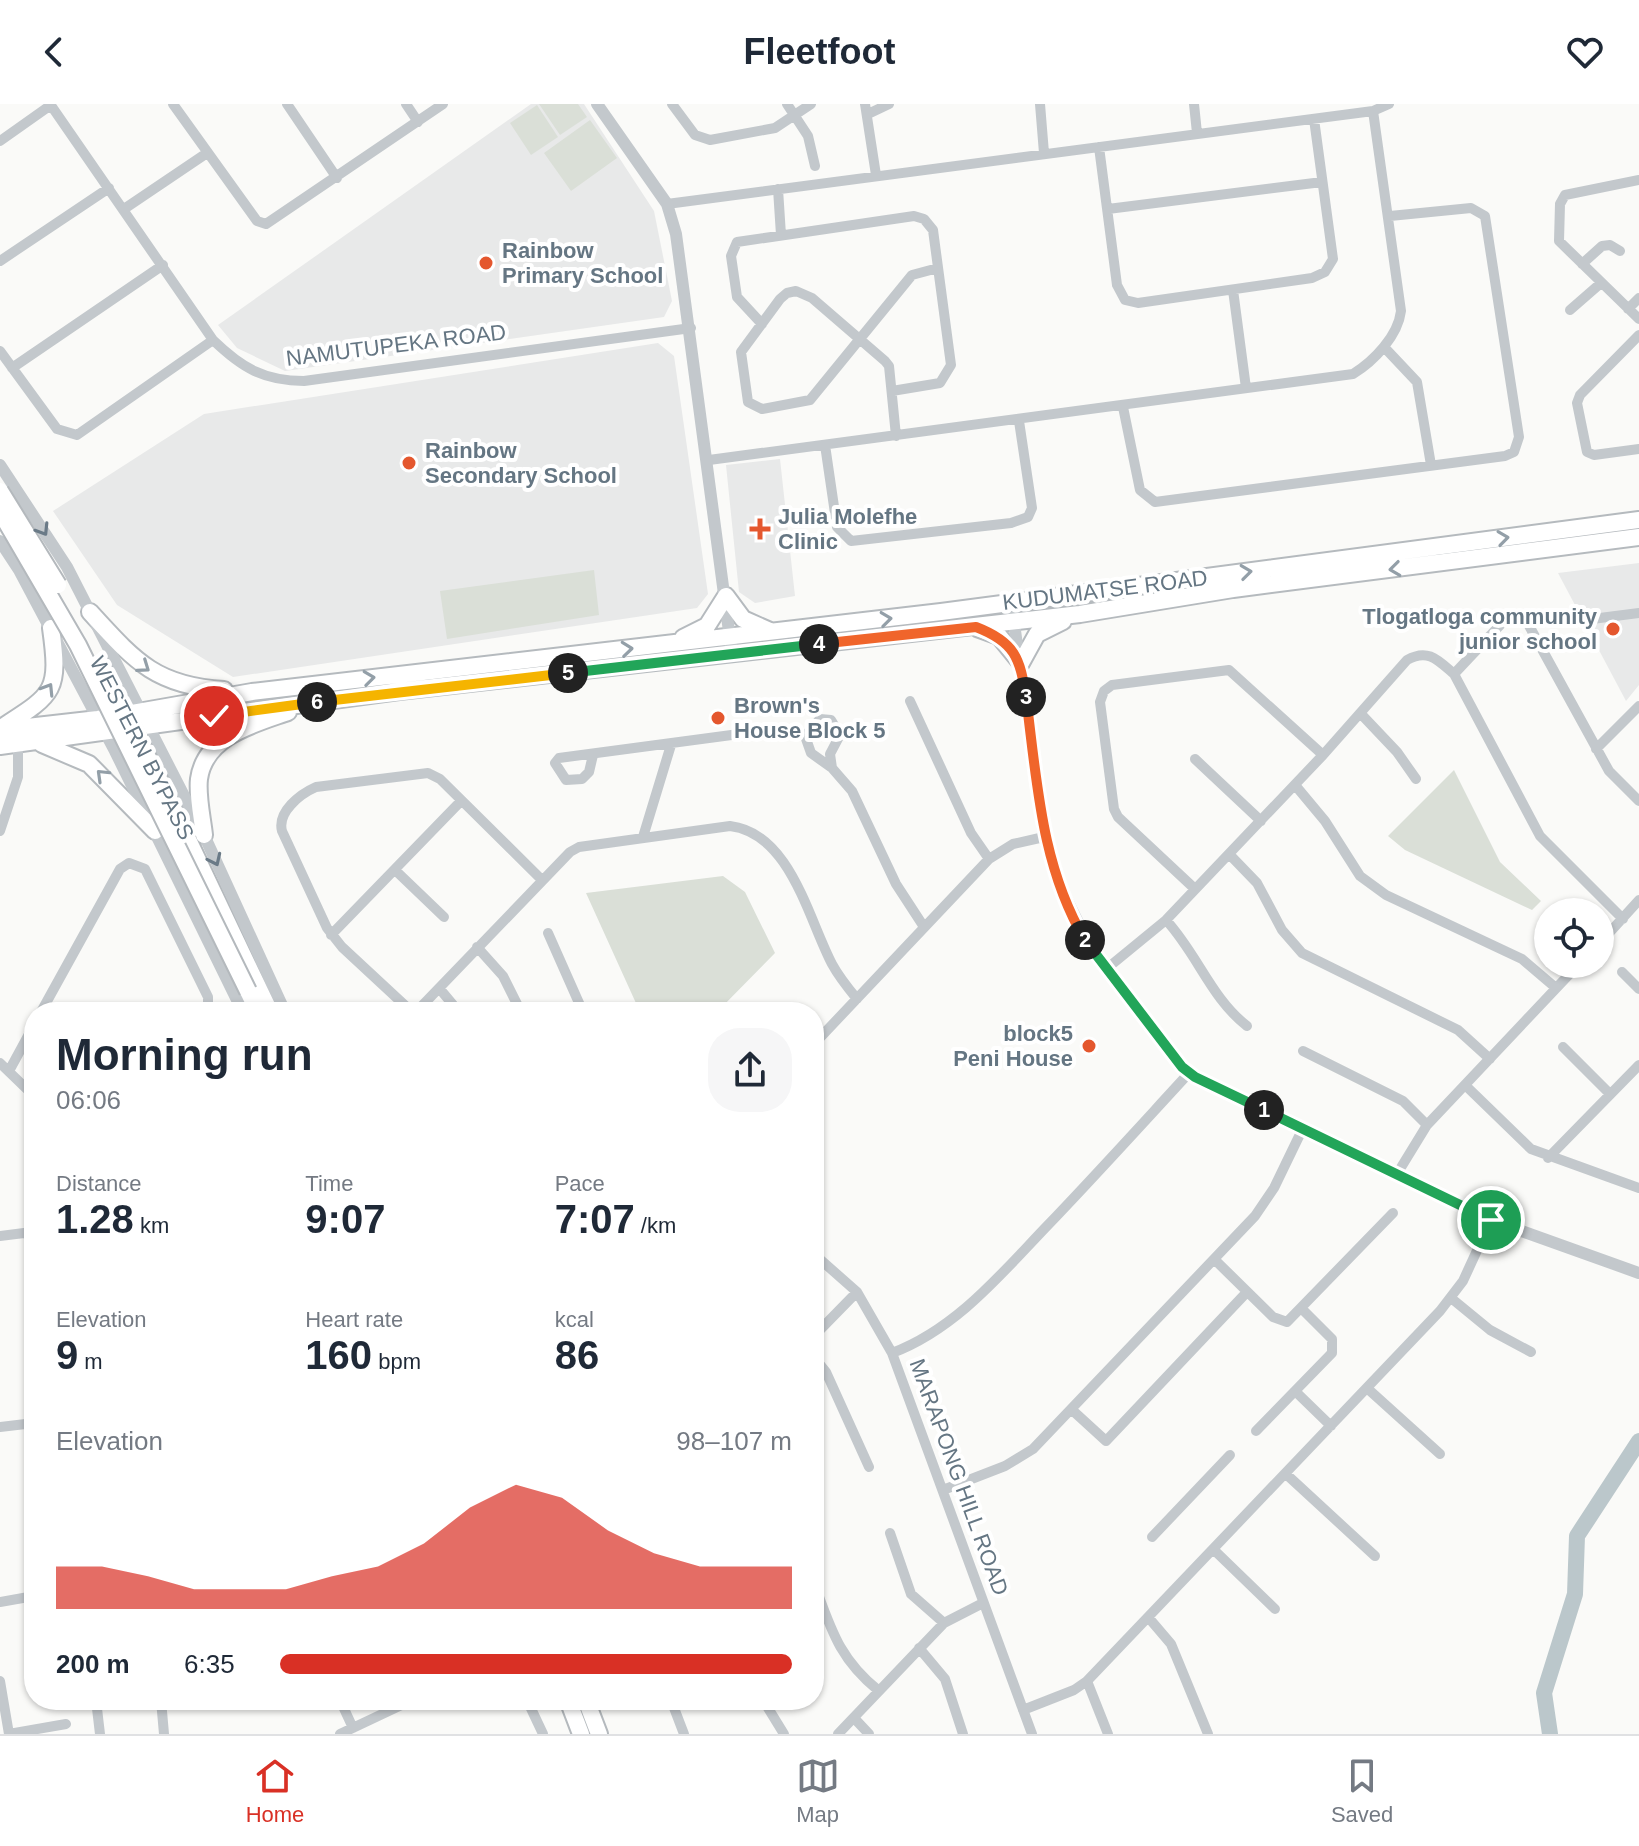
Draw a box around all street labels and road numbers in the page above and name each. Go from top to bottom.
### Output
street label: NAMUTUPEKA ROAD [285,319,507,371]
street label: KUDUMATSE ROAD [1001,565,1209,615]
street label: WESTERN BYPASS [85,652,199,844]
street label: MARAPONG HILL ROAD [905,1355,1013,1599]

